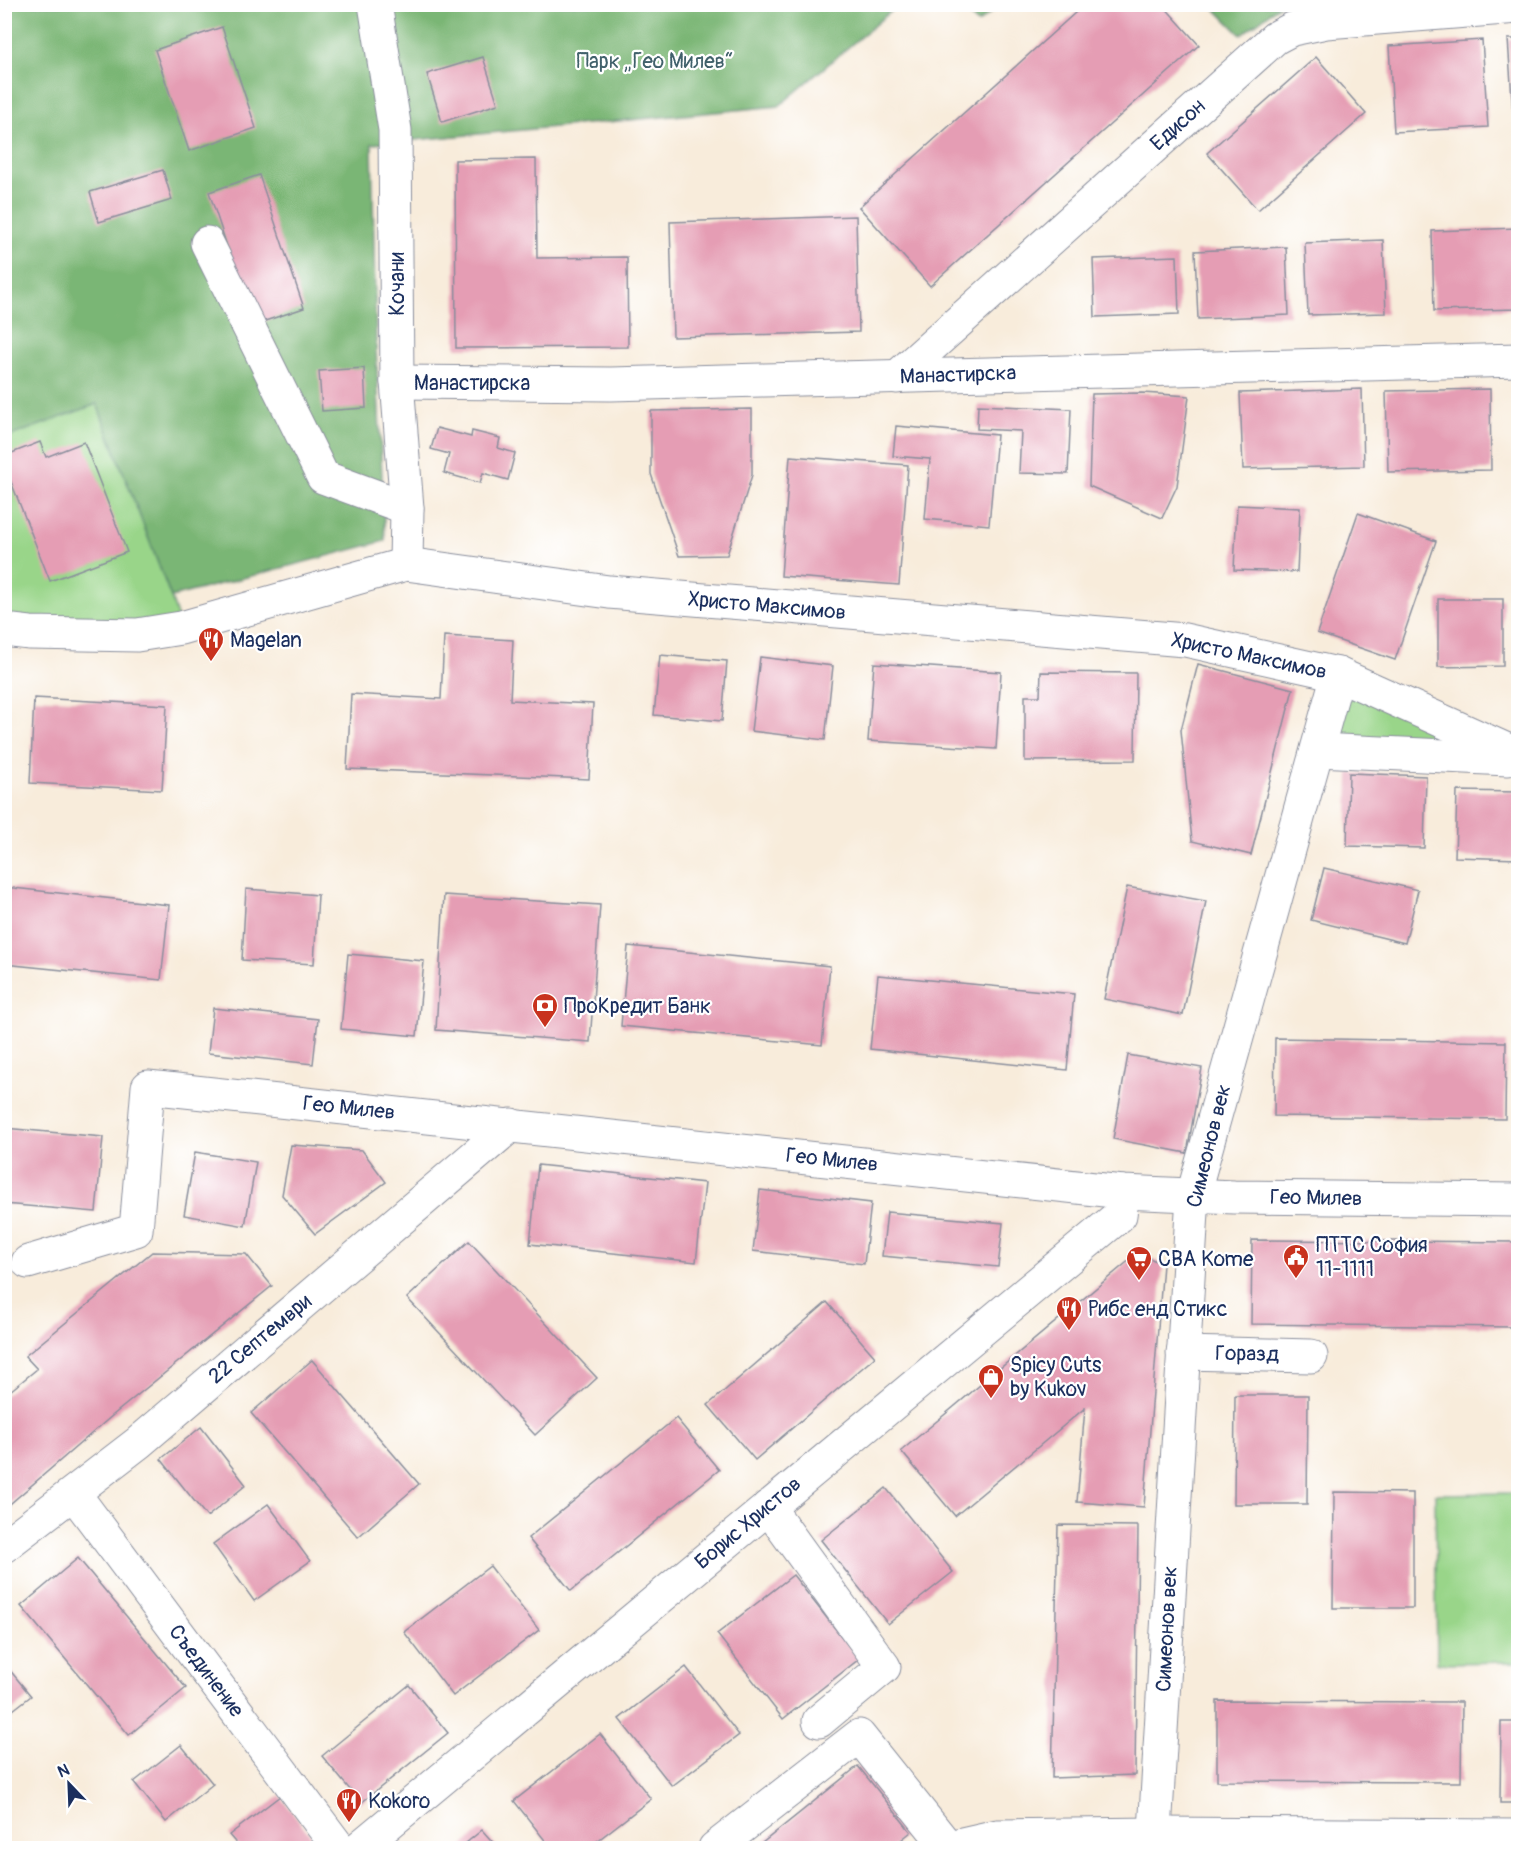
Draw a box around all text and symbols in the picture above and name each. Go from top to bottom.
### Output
park label: Парк „Гео Милев“ [576,48,734,75]
street label: Едисон [1145,93,1211,157]
street label: Кочани [384,252,411,316]
street label: Манастирска [899,359,1017,391]
street label: Манастирска [414,370,530,397]
street label: Христо Максимов [687,586,847,626]
restaurant icon: Magelan [196,625,226,663]
street label: Христо Максимов [1169,626,1329,686]
place label: Magelan [230,627,302,654]
bank icon: ПроКредит Банк [530,991,560,1029]
place label: ПроКредит Банк [564,993,711,1020]
street label: Симеонов век [1181,1081,1237,1210]
street label: Гео Милев [302,1090,396,1126]
street label: Гео Милев [785,1142,879,1178]
street label: Гео Милев [1270,1184,1362,1212]
place label: ПТТС София 11-1111 [1316,1232,1428,1283]
public building icon: ПТТС София 11-1111 [1281,1242,1311,1280]
supermarket icon: CBA Kome [1124,1244,1154,1282]
place label: CBA Kome [1158,1246,1254,1273]
street label: 22 Септември [203,1288,317,1390]
restaurant icon: Рибс енд Стикс [1054,1294,1084,1332]
place label: Рибс енд Стикс [1088,1296,1227,1323]
street label: Горазд [1215,1340,1279,1368]
place label: Spicy Cuts by Kukov [1010,1352,1102,1403]
shop icon: Spicy Cuts by Kukov [976,1362,1006,1400]
street label: Борис Христов [689,1470,807,1576]
street label: Симеонов век [1150,1565,1184,1693]
street label: Съединение [162,1619,250,1723]
north arrow [39,1754,99,1814]
text: N [55,1760,73,1782]
restaurant icon: Kokoro [334,1786,364,1824]
place label: Kokoro [368,1788,430,1815]

